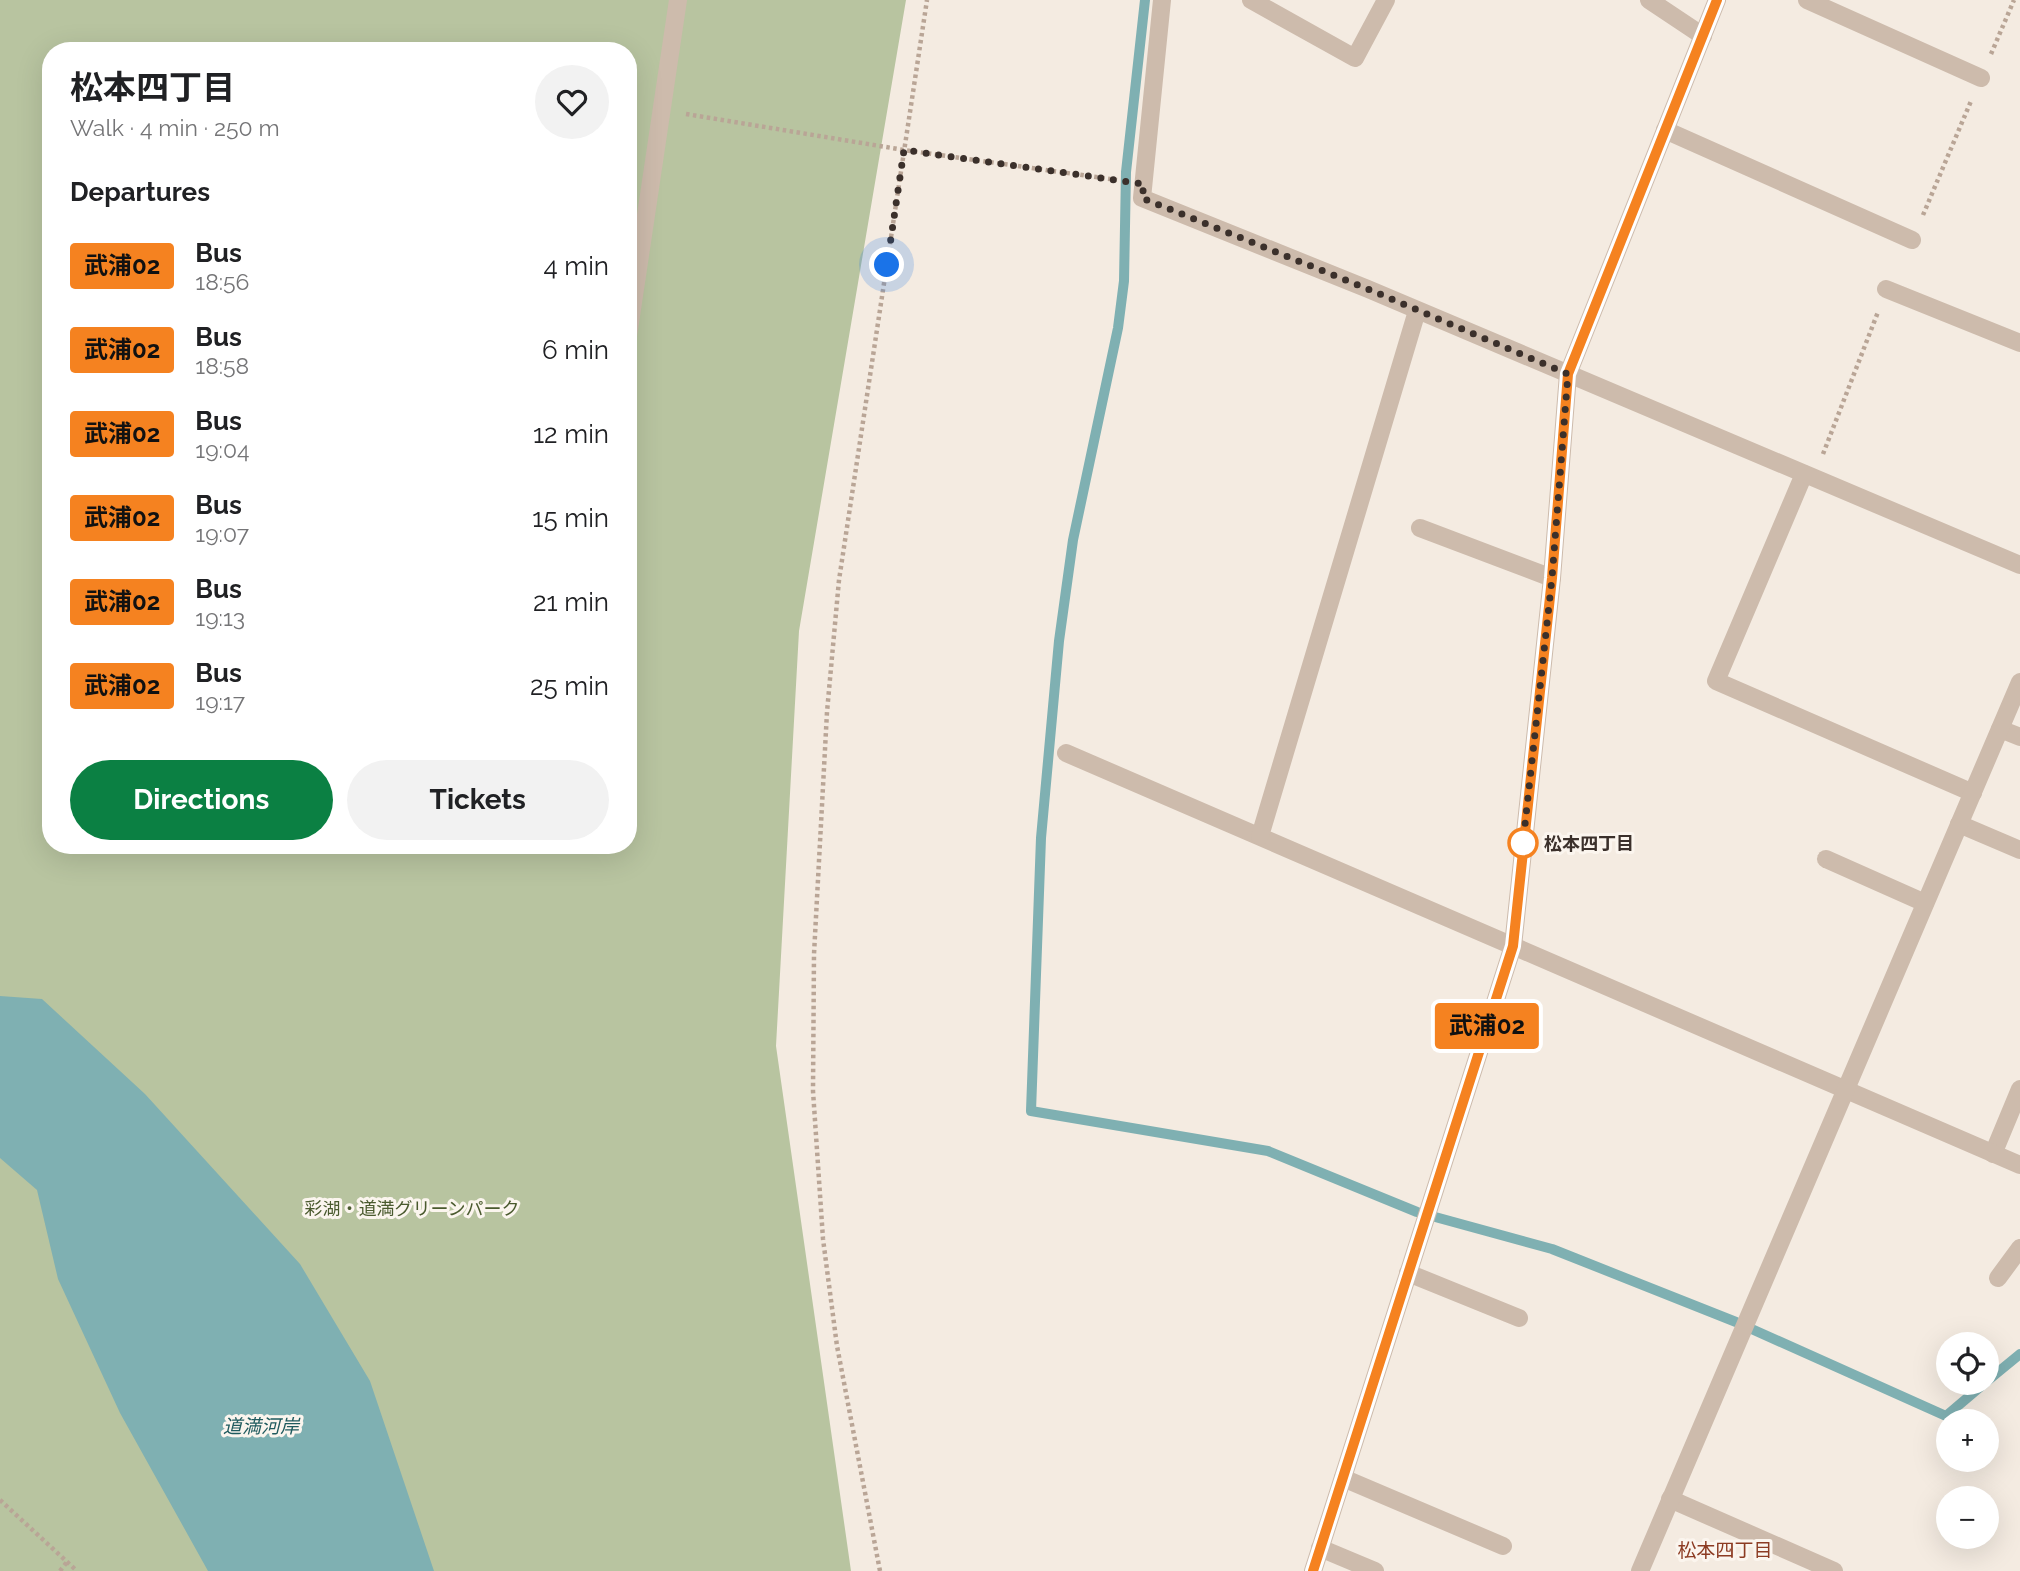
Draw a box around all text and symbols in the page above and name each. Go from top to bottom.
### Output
button: heart [535,65,609,139]
text: 松本四丁目 [70,68,235,107]
text: Walk · 4 min · 250 m [70,114,280,141]
text: Departures [70,177,210,207]
text: Bus [195,238,242,268]
your location [869,247,904,282]
text: 武浦02 [84,251,160,280]
text: 4 min [543,251,609,281]
text: 18:56 [195,268,250,295]
text: Bus [195,322,242,352]
text: 武浦02 [84,335,160,364]
text: 6 min [542,335,609,365]
text: 18:58 [195,352,249,379]
text: Bus [195,406,242,436]
text: 武浦02 [84,419,160,448]
text: 12 min [533,419,609,449]
text: 19:04 [195,436,250,463]
text: Bus [195,490,242,520]
text: 武浦02 [84,503,160,532]
text: 15 min [532,503,609,533]
text: 19:07 [195,520,249,547]
text: Bus [195,574,242,604]
text: 武浦02 [84,587,160,616]
text: 21 min [533,587,609,617]
text: 19:13 [195,604,245,631]
text: Bus [195,658,242,688]
text: 武浦02 [84,671,160,700]
text: 25 min [530,671,609,701]
text: 19:17 [195,688,245,715]
button: Directions [70,760,333,840]
button: Tickets [347,760,609,840]
marker: 松本四丁目 [1508,828,1538,858]
place label: 松本四丁目 [1544,833,1634,854]
line badge: 武浦02 [1438,1003,1536,1049]
text: 武浦02 [1449,1011,1525,1040]
park label: 彩湖・道満グリーンパーク [304,1198,520,1219]
map controls [1936,1332,1999,1549]
button: locate [1936,1332,1999,1395]
button: + [1936,1409,1999,1472]
water label: 道満河岸 [223,1415,301,1437]
button: − [1936,1486,1999,1549]
district label: 松本四丁目 [1677,1539,1773,1561]

